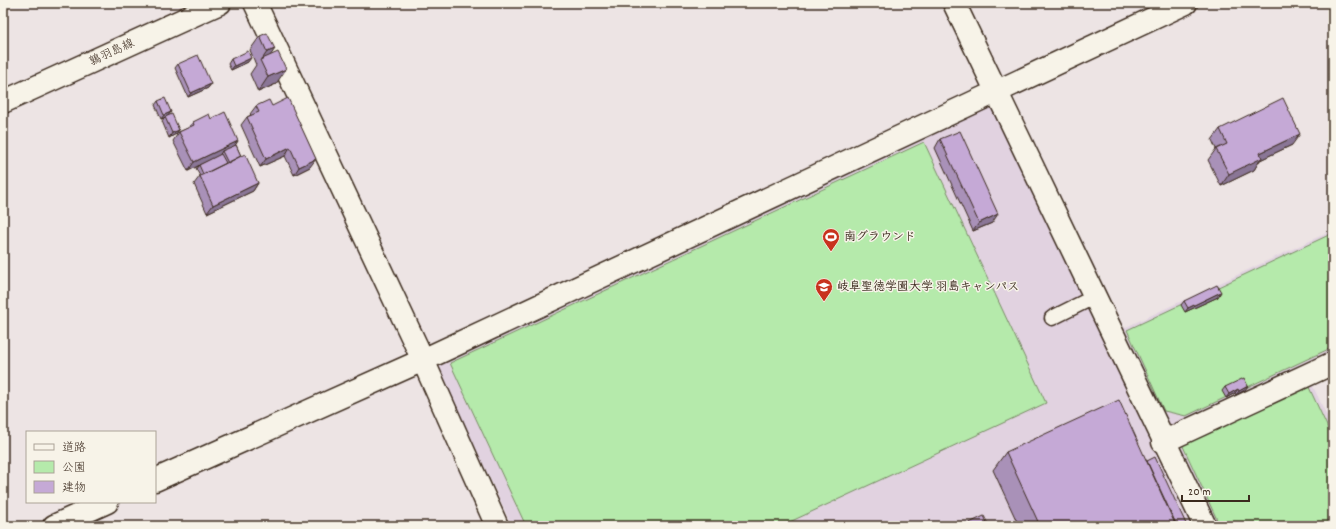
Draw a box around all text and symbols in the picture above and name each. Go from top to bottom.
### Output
street label: 鶉羽島線 [87,35,137,71]
sports icon: 南グラウンド [821,227,841,252]
place label: 南グラウンド [844,229,916,246]
school or university icon: 岐阜聖徳学園大学 羽島キャンパス [814,277,834,302]
place label: 岐阜聖徳学園大学 羽島キャンパス [837,279,1019,296]
legend [26,431,156,503]
text: 道路 [62,440,86,457]
text: 公園 [62,460,86,477]
scale bar [1182,477,1249,503]
text: 建物 [62,480,86,497]
text: 20 m [1188,484,1211,501]

